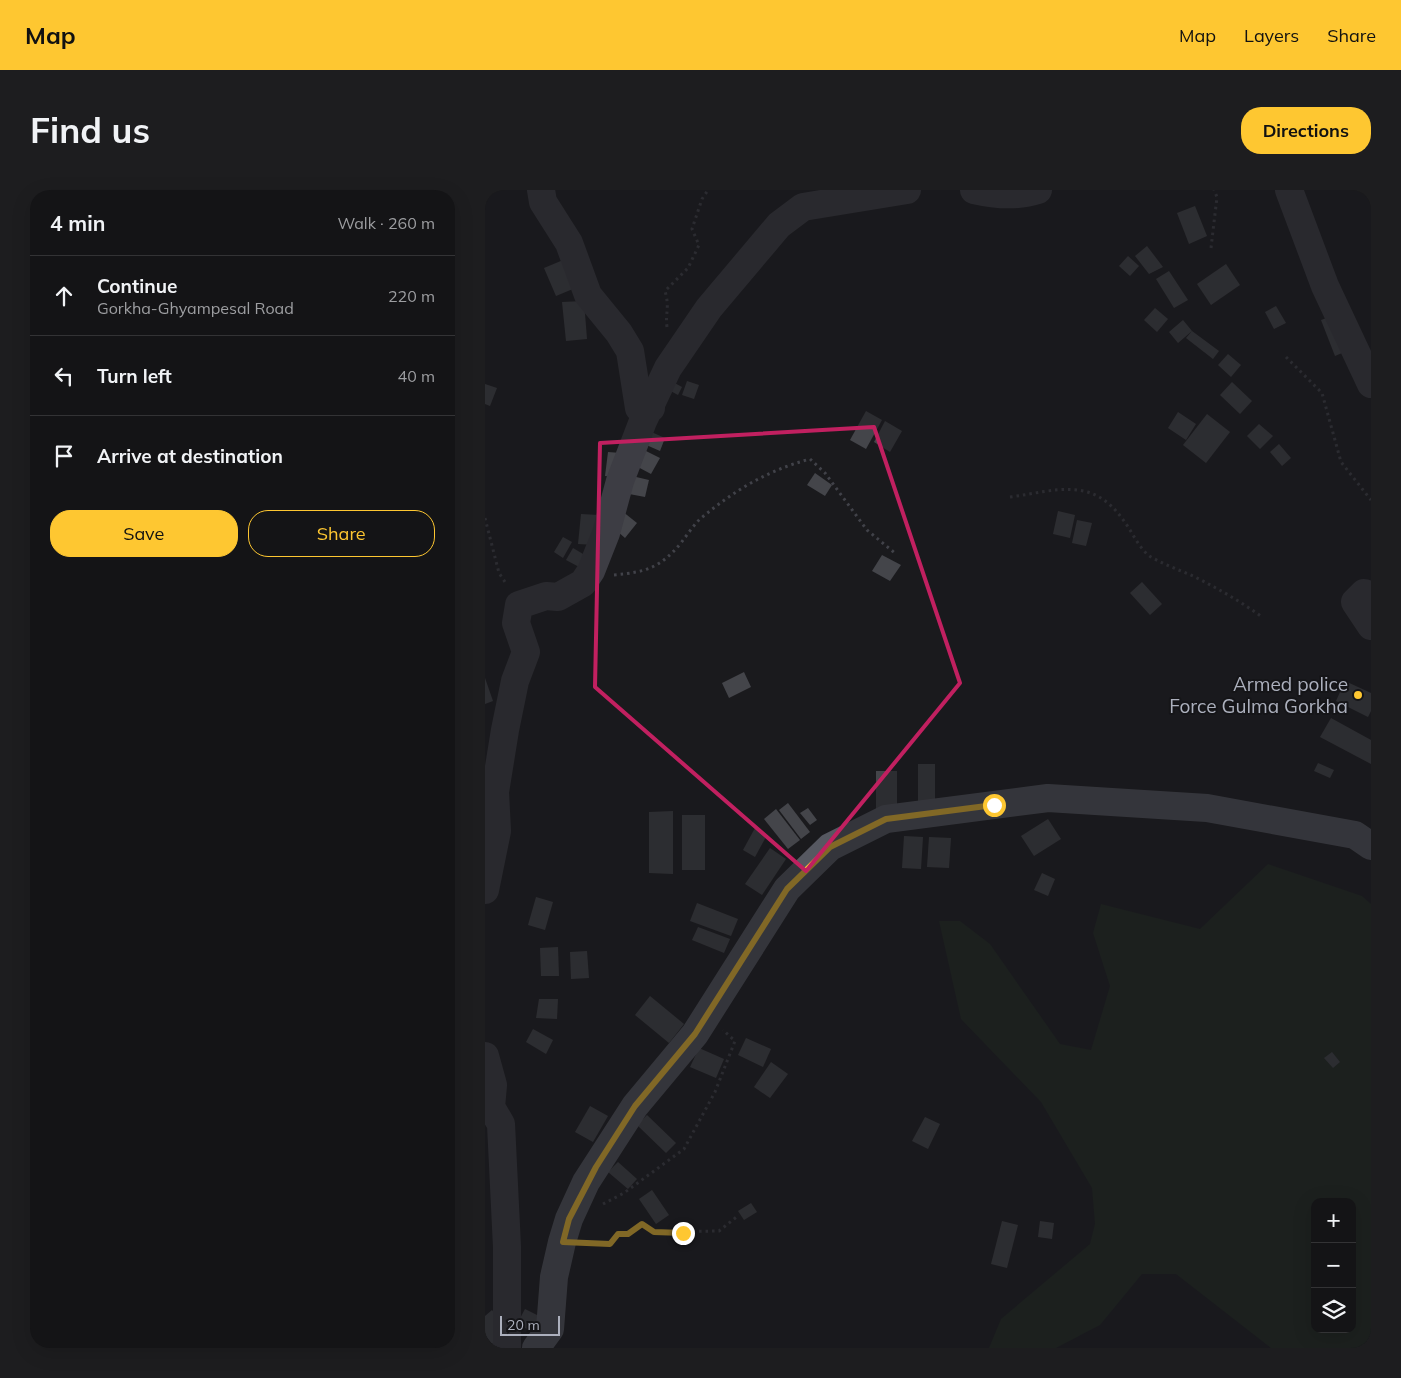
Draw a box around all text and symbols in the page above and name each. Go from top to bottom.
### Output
text: Map [25,20,76,50]
text: Map [1179,24,1216,47]
text: Layers [1244,24,1299,47]
text: Share [1327,24,1376,47]
button: Directions [1241,107,1371,154]
text: Find us [30,108,150,152]
text: 4 min [50,210,105,236]
text: Walk · 260 m [337,213,435,233]
text: Continue [97,274,177,298]
icon: ahead [50,282,78,310]
text: 220 m [388,286,435,306]
text: Gorkha-Ghyampesal Road [97,298,294,318]
icon: left [50,362,78,390]
text: Turn left [97,364,172,388]
text: 40 m [398,366,435,386]
icon: arrive [50,442,78,470]
text: Arrive at destination [97,444,283,468]
button: Save [50,510,238,557]
button: Share [248,510,435,557]
place label: Armed police Force Gulma Gorkha [1169,672,1348,718]
marker: Armed police Force Gulma Gorkha [1352,689,1364,701]
route start [983,794,1006,817]
map controls [1311,1198,1356,1333]
button: + [1311,1198,1356,1243]
route end [672,1222,695,1245]
button: − [1311,1243,1356,1288]
button: layers [1311,1288,1356,1333]
scale bar [500,1313,560,1336]
text: 20 m [507,1316,540,1334]

